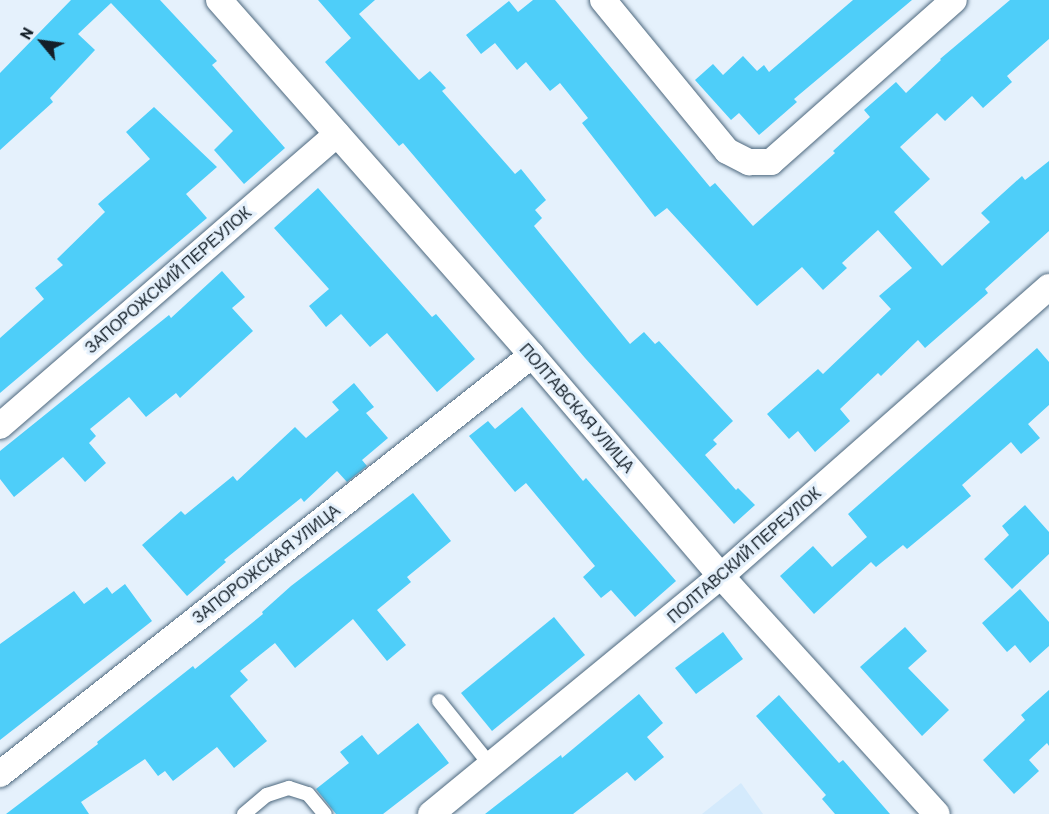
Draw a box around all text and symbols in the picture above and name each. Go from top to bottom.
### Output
north arrow [12,12,72,72]
text: N [15,24,37,42]
street label: ЗАПОРОЖСКИЙ ПЕРЕУЛОК [81,203,255,357]
street label: ПОЛТАВСКАЯ УЛИЦА [516,340,638,476]
street label: ПОЛТАВСКИЙ ПЕРЕУЛОК [663,483,825,627]
street label: ЗАПОРОЖСКАЯ УЛИЦА [189,501,343,627]

